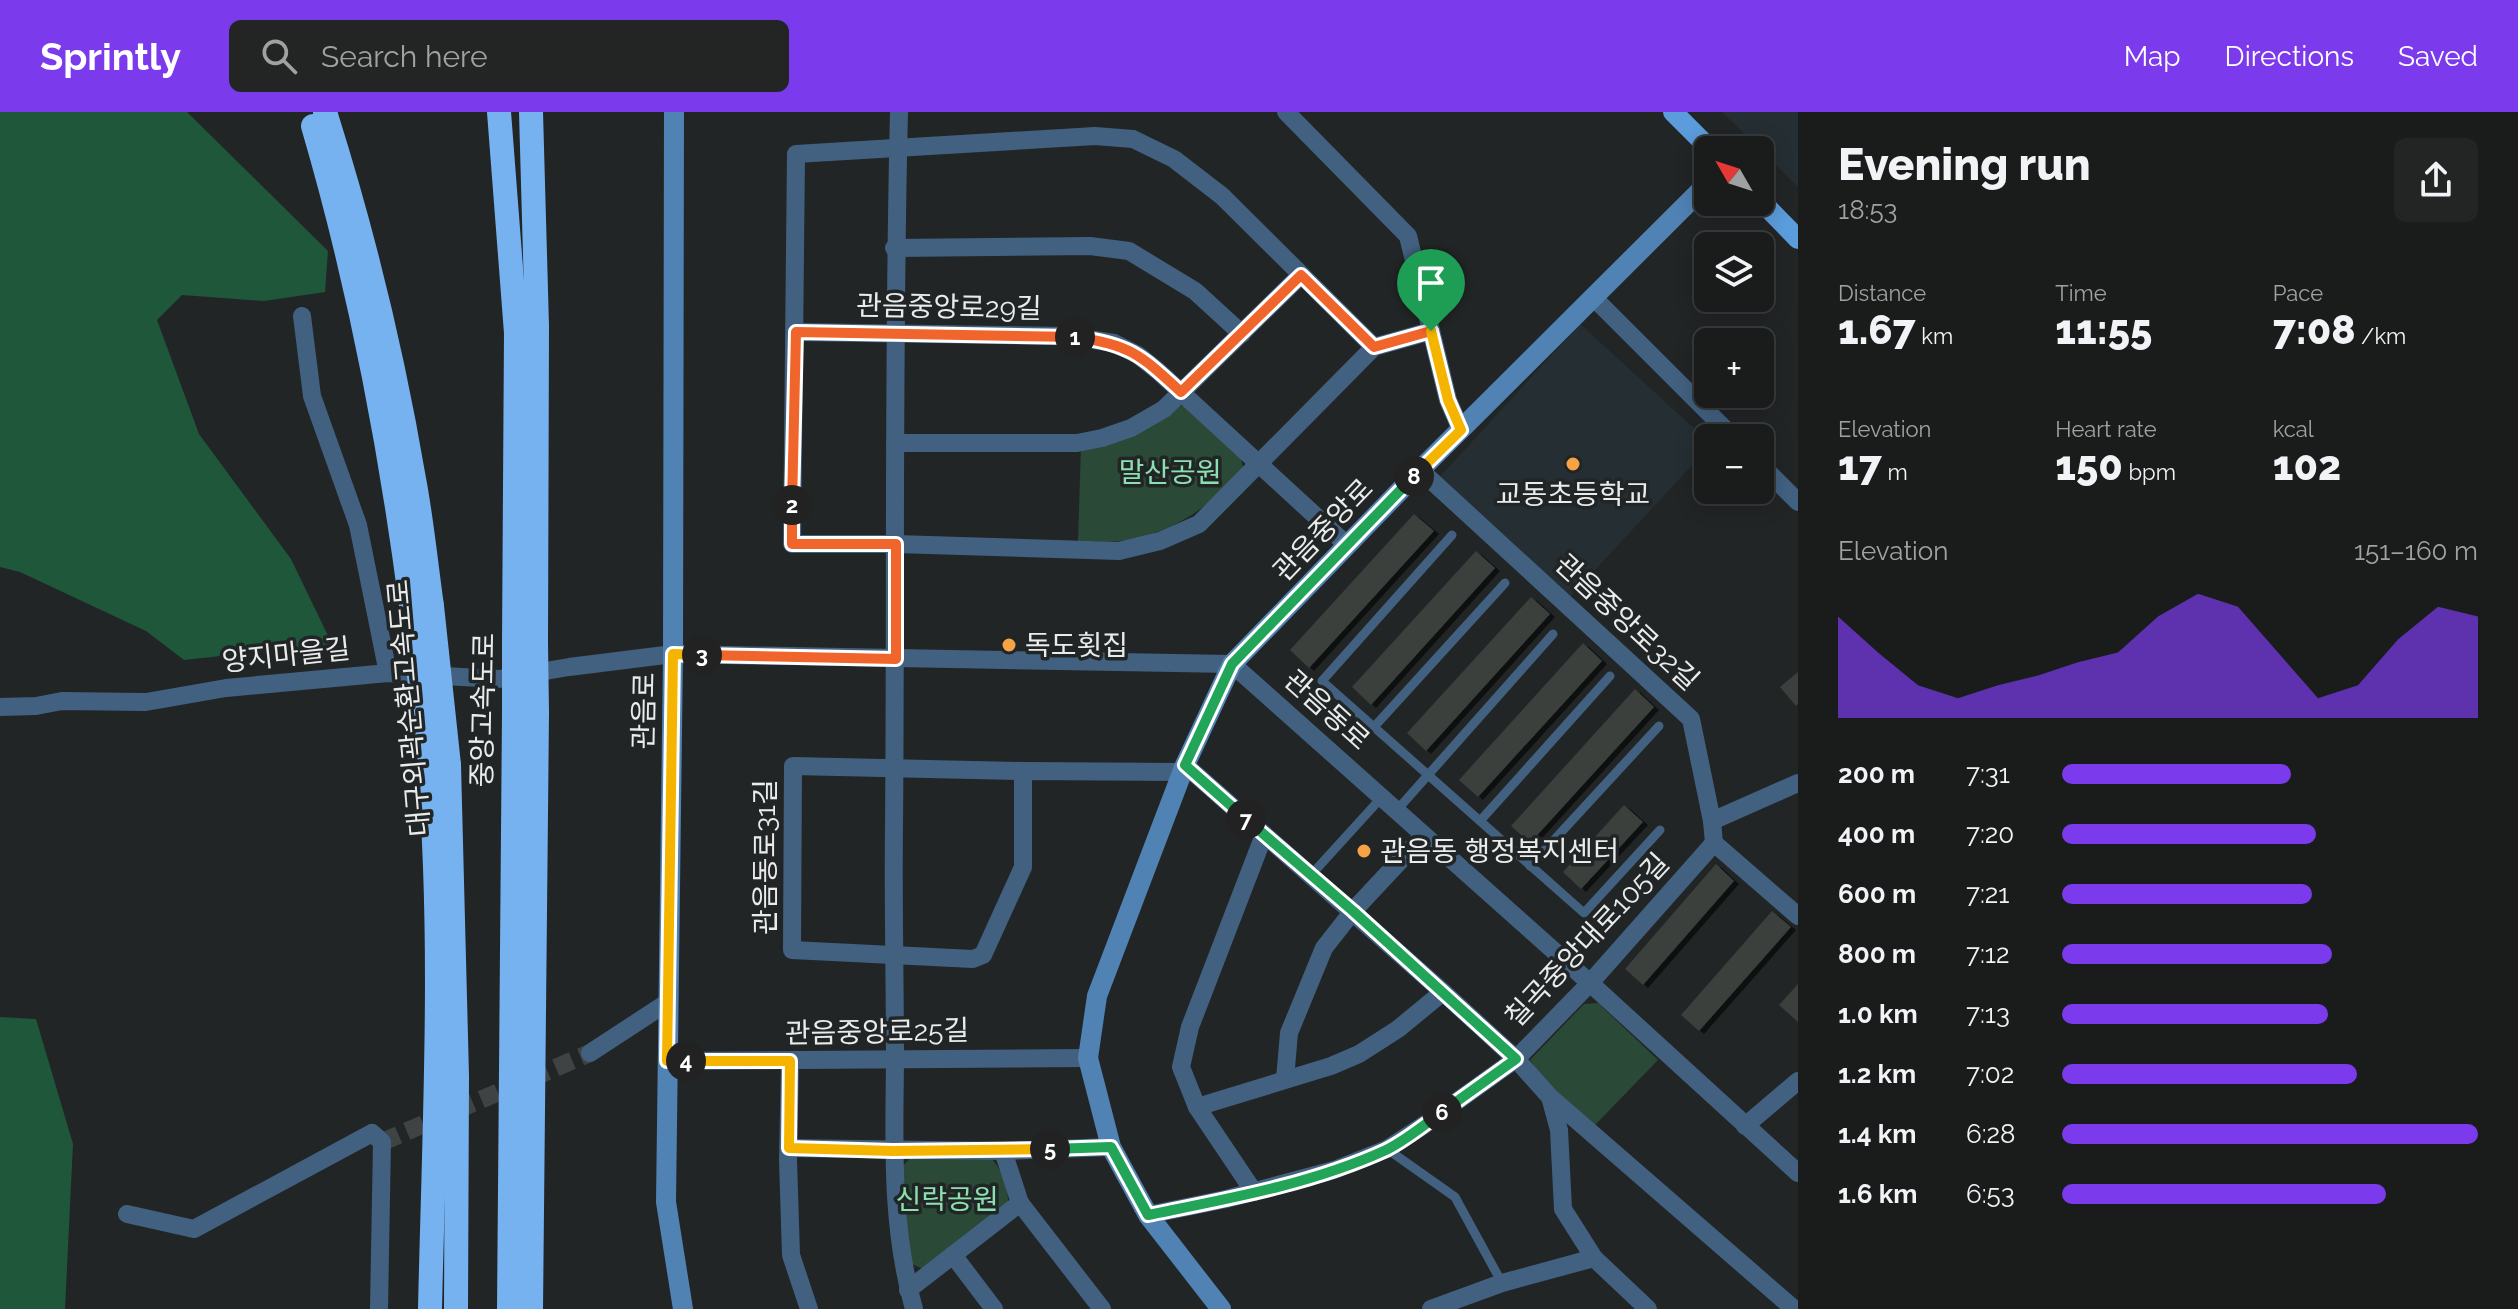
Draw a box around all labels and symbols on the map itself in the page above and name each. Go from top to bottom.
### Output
north arrow [1694,136,1774,216]
pin [1397,249,1465,331]
street label: 관음중앙로29길 [856,289,1042,325]
pin: 1 [1055,317,1095,357]
marker: 교동초등학교 [1564,455,1582,473]
park label: 말산공원 [1118,456,1222,489]
pin: 8 [1394,456,1434,496]
street label: 관음중앙로 [1266,472,1380,588]
place label: 교동초등학교 [1496,478,1650,511]
pin: 2 [772,485,812,525]
street label: 관음중앙로32길 [1548,547,1706,697]
street label: 대구외곽순환고속도로 [381,578,437,838]
place label: 독도횟집 [1025,629,1128,662]
street label: 양지마을길 [220,632,352,678]
street label: 중앙고속도로 [465,632,501,788]
pin: 3 [682,635,722,675]
marker: 독도횟집 [1000,636,1018,654]
street label: 관음동로 [1278,663,1376,757]
street label: 관음로 [627,672,661,750]
street label: 관음동로31길 [749,779,782,935]
pin: 7 [1226,799,1266,839]
place label: 관음동 행정복지센터 [1380,835,1619,868]
marker: 관음동 행정복지센터 [1355,842,1373,860]
street label: 칠곡중앙대로105길 [1498,847,1676,1033]
street label: 관음중앙로25길 [785,1014,969,1050]
pin: 4 [666,1041,706,1081]
pin: 6 [1422,1092,1462,1132]
pin: 5 [1030,1129,1070,1169]
park label: 신락공원 [895,1183,999,1216]

